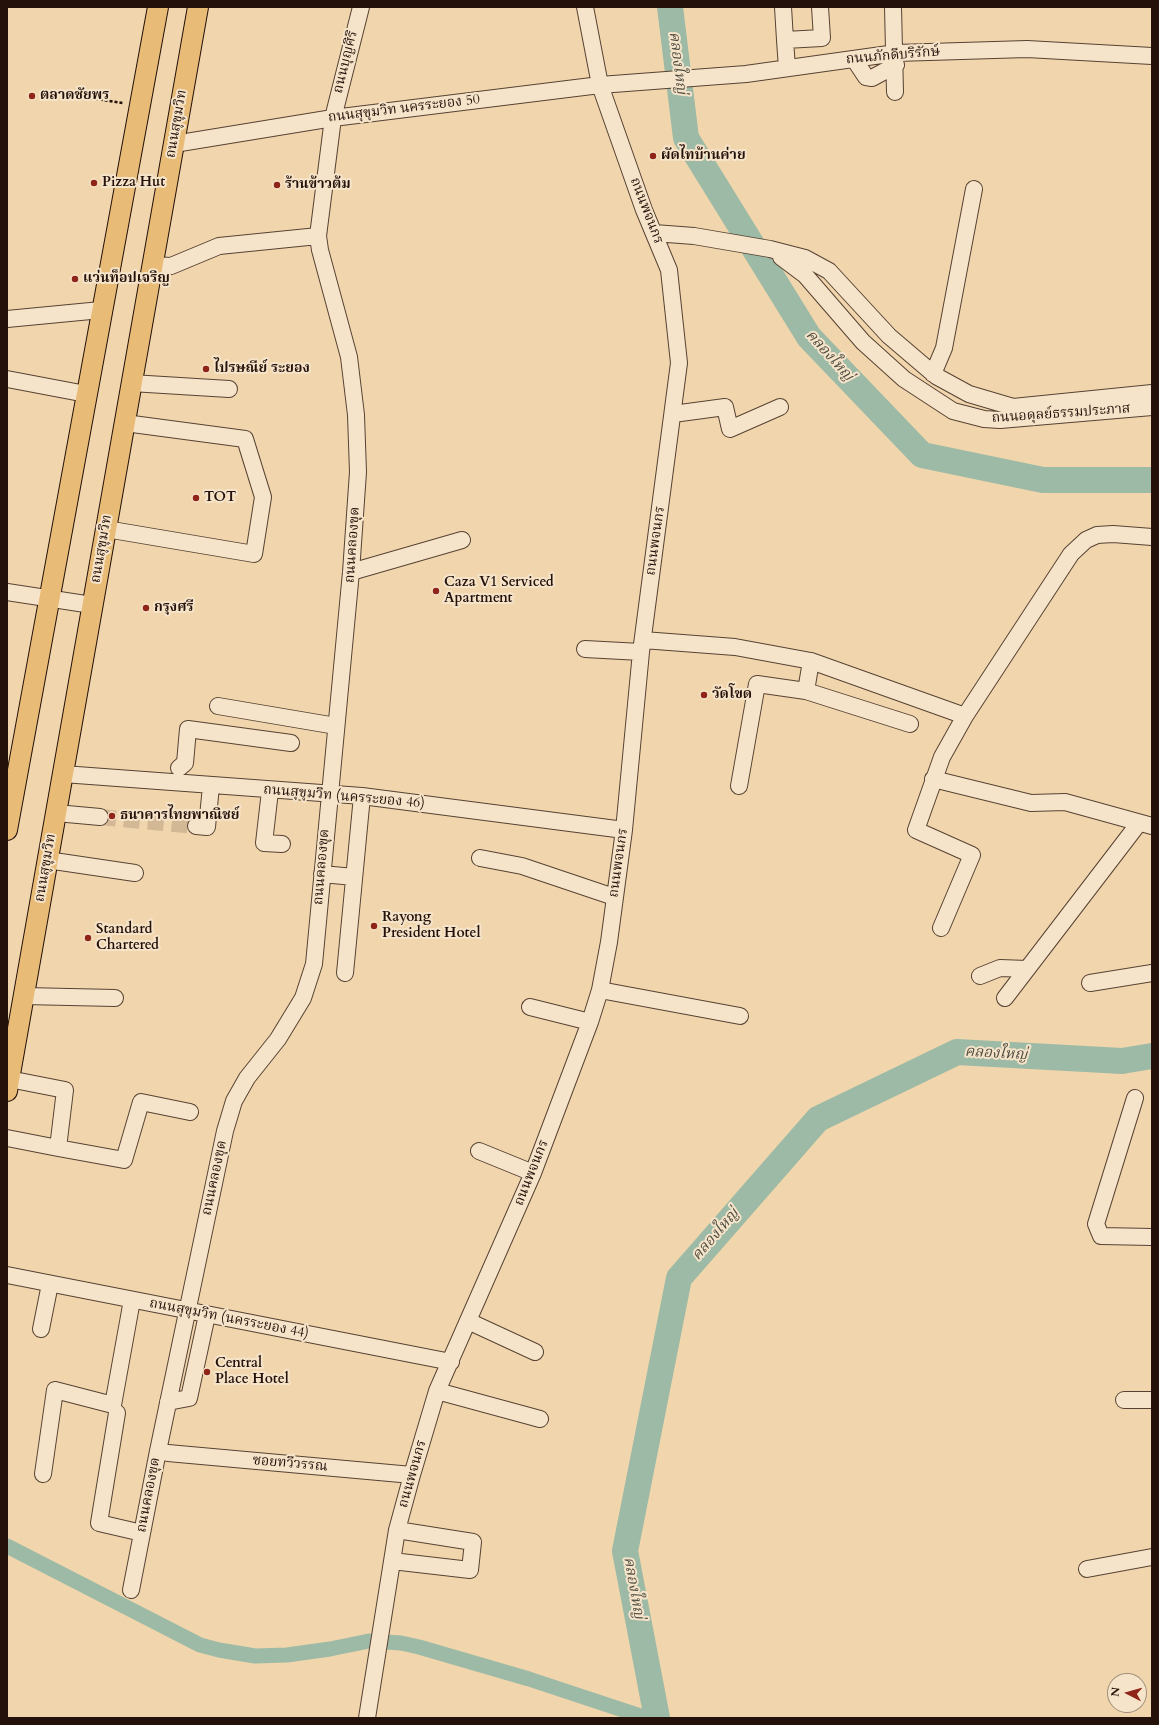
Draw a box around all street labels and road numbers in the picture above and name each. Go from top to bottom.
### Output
street label: ถนนบุญศิริ [330,29,362,95]
street label: ถนนภักดีบริรักษ์ [845,44,941,68]
street label: ถนนสุขุมวิท [163,89,191,159]
street label: ถนนสุขุมวิท นครระยอง 50 [327,91,481,127]
street label: ถนนพจนกร [626,175,666,247]
street label: ถนนอดุลย์ธรรมประภาส [991,401,1131,427]
street label: ถนนพจนกร [643,505,669,577]
street label: ถนนคลองขุด [342,506,364,584]
street label: ถนนสุขุมวิท [88,514,116,584]
street label: ถนนสุขุมวิท (นครระยอง 46) [263,782,425,812]
street label: ถนนพจนกร [606,827,632,899]
street label: ถนนคลองขุด [310,828,334,906]
street label: ถนนสุขุมวิท [32,833,60,903]
street label: ถนนพจนกร [511,1137,553,1209]
street label: ถนนคลองขุด [199,1139,231,1217]
street label: ถนนสุขุมวิท (นครระยอง 44) [148,1295,310,1343]
street label: ถนนพจนกร [395,1438,431,1510]
street label: ซอยทวีวรรณ [252,1452,328,1476]
street label: ถนนคลองขุด [133,1456,165,1534]

